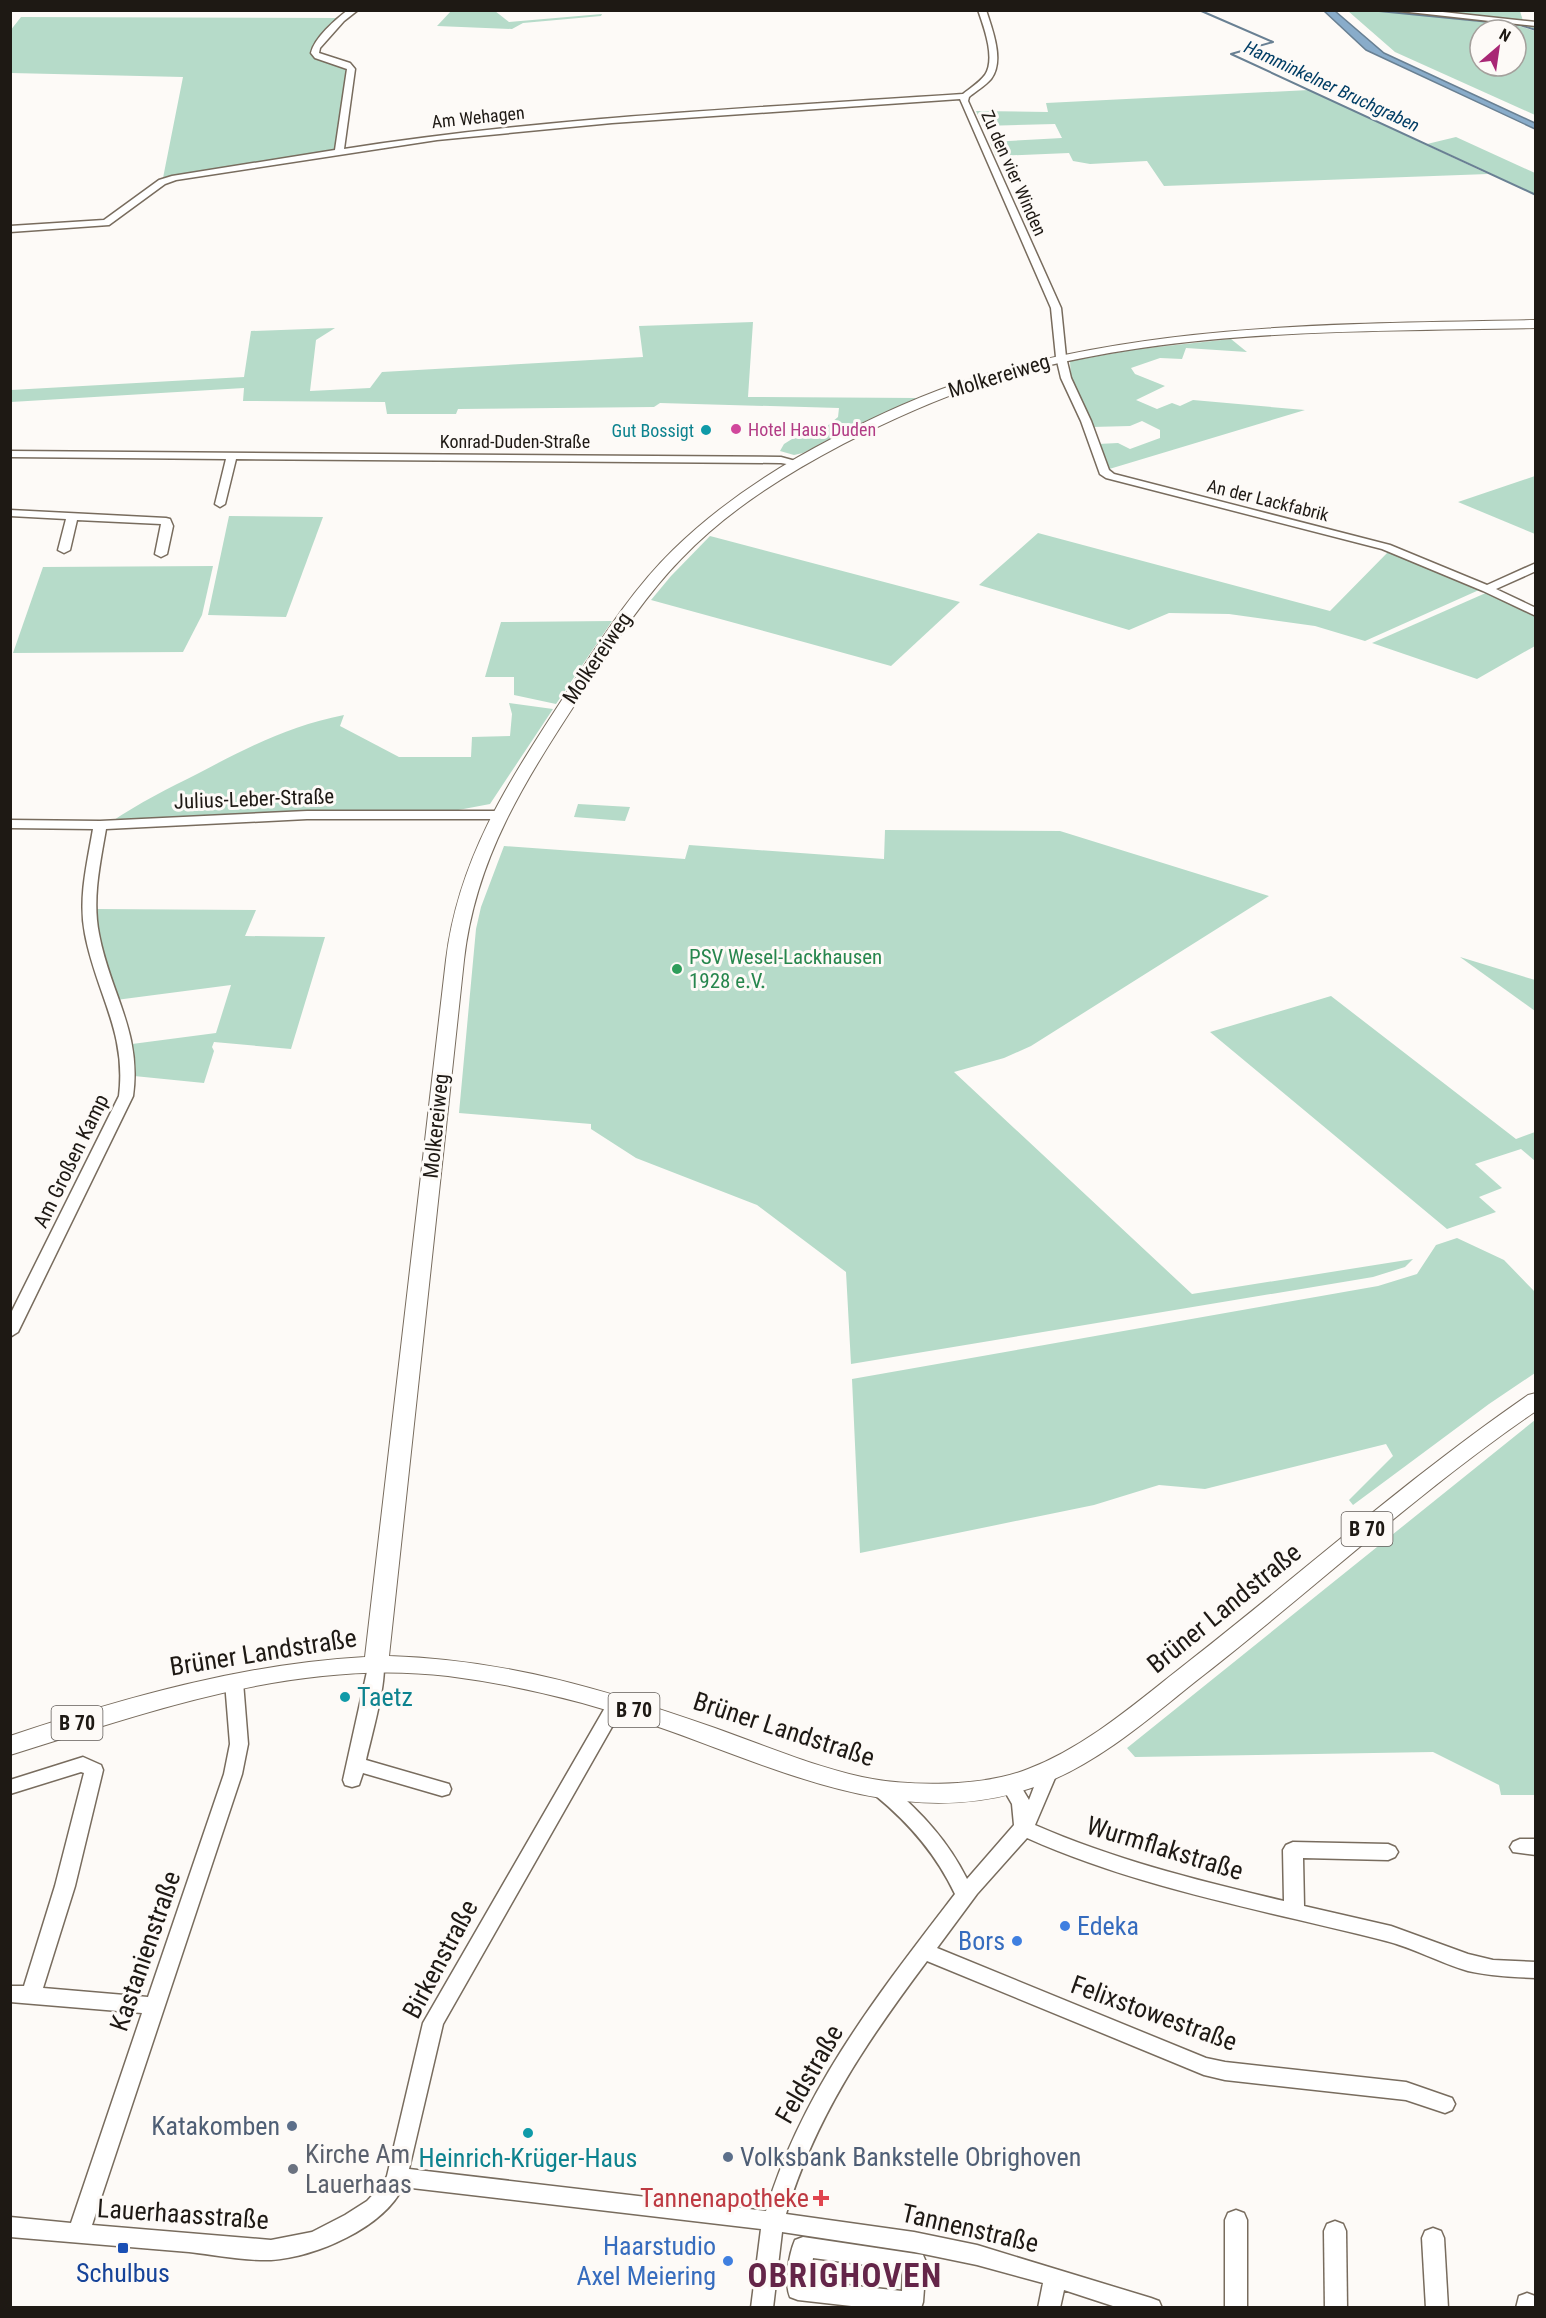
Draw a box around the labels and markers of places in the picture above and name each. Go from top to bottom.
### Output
place label: Hotel Haus Duden [748,419,876,440]
place label: Gut Bossigt [612,420,694,441]
marker: Hotel Haus Duden [729,422,743,436]
marker: Gut Bossigt [699,423,713,437]
place label: PSV Wesel-Lackhausen 1928 e.V. [689,945,882,993]
marker: PSV Wesel-Lackhausen 1928 e.V. [670,962,684,976]
place label: Taetz [357,1682,413,1712]
marker: Taetz [338,1690,352,1704]
place label: Edeka [1077,1911,1139,1941]
marker: Edeka [1058,1919,1072,1933]
place label: Bors [958,1926,1005,1956]
marker: Bors [1010,1934,1024,1948]
place label: Katakomben [151,2111,280,2141]
marker: Katakomben [285,2119,299,2133]
marker: Heinrich-Krüger-Haus [521,2126,535,2140]
place label: Kirche Am Lauerhaas [305,2139,412,2199]
place label: Volksbank Bankstelle Obrighoven [740,2142,1081,2172]
place label: Heinrich-Krüger-Haus [419,2143,637,2173]
marker: Volksbank Bankstelle Obrighoven [721,2150,735,2164]
marker: Kirche Am Lauerhaas [286,2162,300,2176]
place label: Tannenapotheke [640,2183,809,2213]
marker: Tannenapotheke [814,2191,828,2205]
place label: Haarstudio Axel Meiering [576,2231,716,2291]
marker: Schulbus [116,2241,130,2255]
marker: Haarstudio Axel Meiering [721,2254,735,2268]
place label: Schulbus [76,2258,170,2288]

